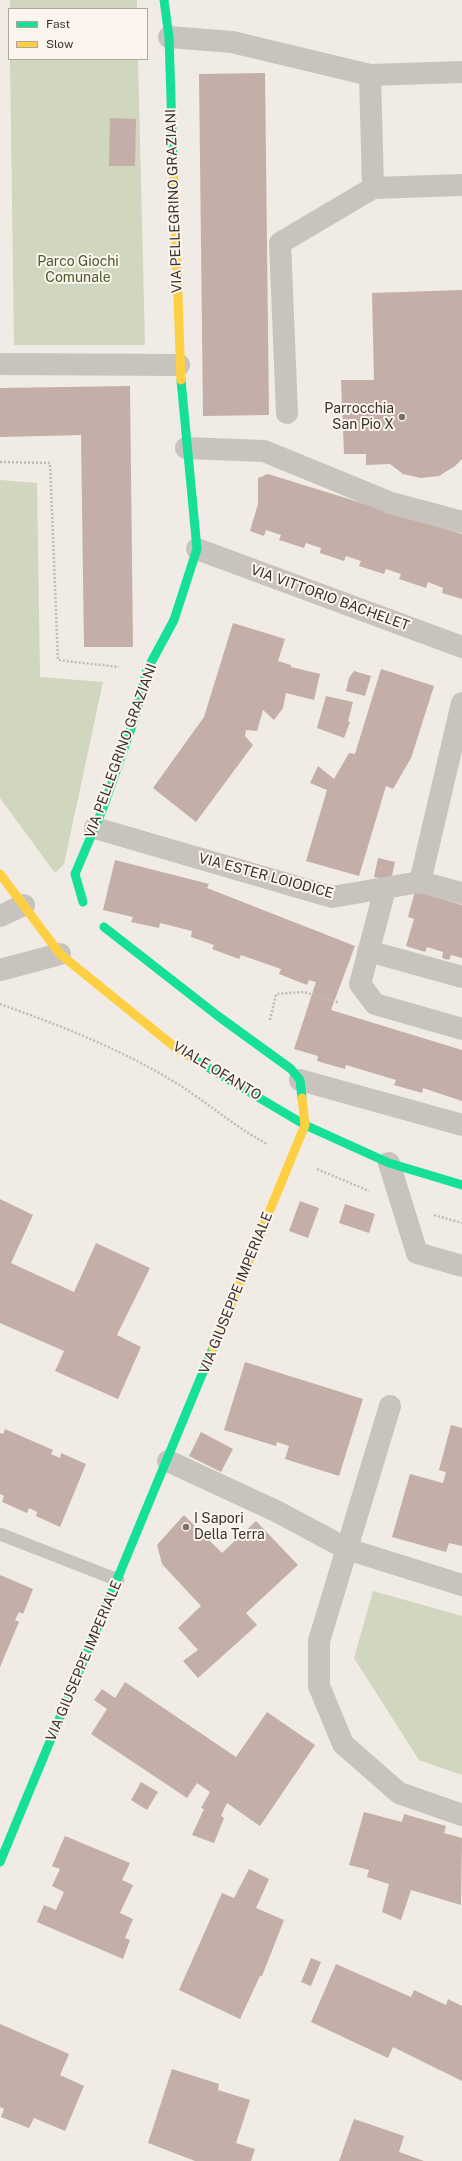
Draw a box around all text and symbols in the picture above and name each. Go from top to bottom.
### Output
legend [8,8,148,60]
text: Fast [46,17,70,31]
text: Slow [46,37,73,51]
street label: VIA PELLEGRINO GRAZIANI [162,109,186,293]
park label: Parco Giochi Comunale [37,254,119,286]
place label: Parrocchia San Pio X [324,401,394,434]
marker: Parrocchia San Pio X [397,412,407,422]
street label: VIA VITTORIO BACHELET [248,561,412,635]
street label: VIA PELLEGRINO GRAZIANI [82,662,160,840]
street label: VIA ESTER LOIODICE [197,850,335,902]
street label: VIALE OFANTO [170,1038,264,1104]
street label: VIA GIUSEPPE IMPERIALE [196,1210,276,1376]
place label: I Sapori Della Terra [194,1511,265,1544]
marker: I Sapori Della Terra [181,1522,191,1532]
street label: VIA GIUSEPPE IMPERIALE [42,1578,126,1744]

